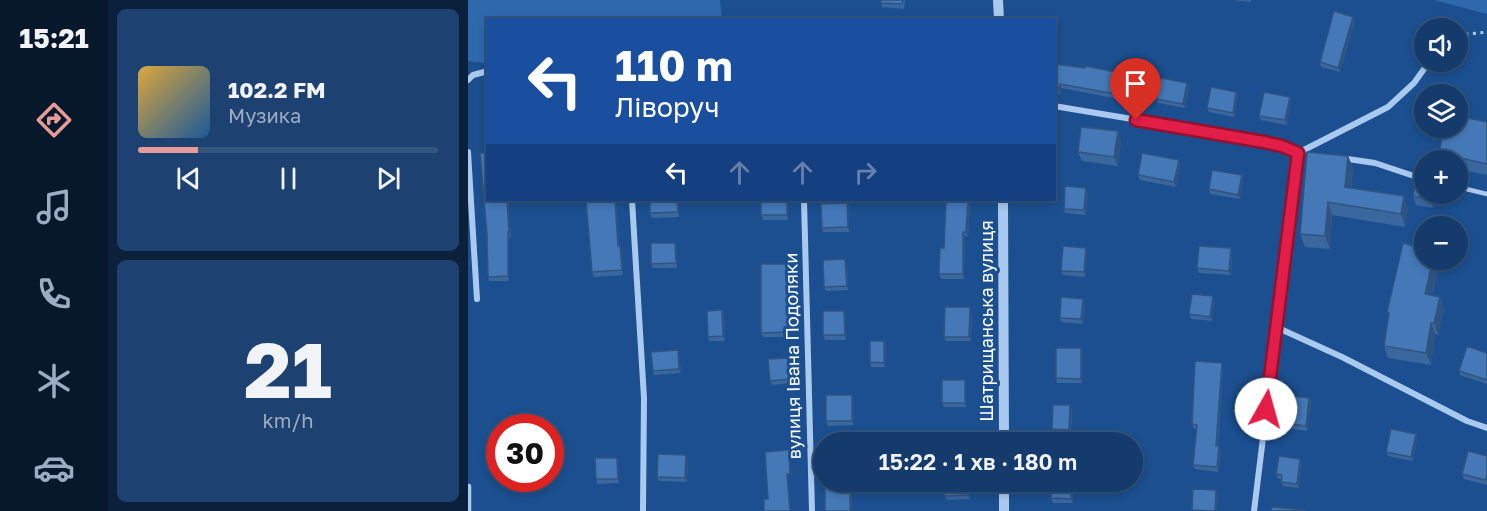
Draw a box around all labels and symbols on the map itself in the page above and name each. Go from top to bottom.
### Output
pin [1110,58,1161,120]
street label: Шатрищанська вулиця [975,220,997,422]
street label: вулиця Івана Подоляки [779,253,805,459]
position arrow [1234,377,1298,441]
speed limit sign: 30 [486,414,564,492]

